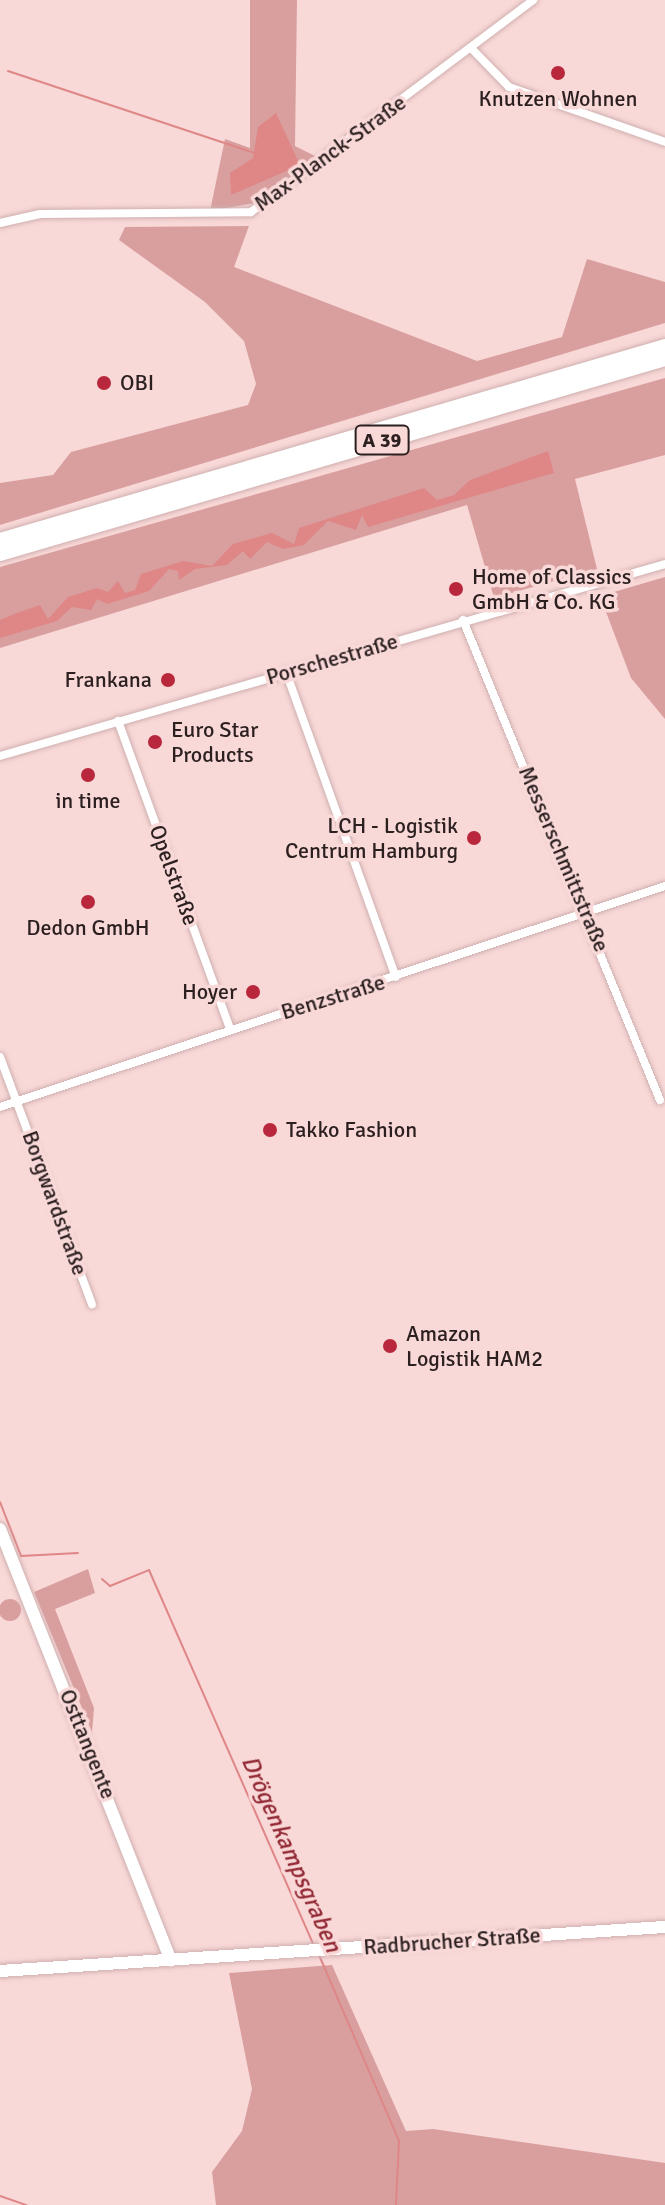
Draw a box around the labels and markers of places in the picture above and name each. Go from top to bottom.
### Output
marker: Knutzen Wohnen [549,64,567,82]
place label: Knutzen Wohnen [479,86,637,112]
place label: OBI [120,370,154,396]
marker: OBI [95,374,113,392]
place label: Home of Classics GmbH & Co. KG [472,563,631,614]
marker: Home of Classics GmbH & Co. KG [447,580,465,598]
place label: Frankana [65,667,152,693]
marker: Frankana [159,671,177,689]
place label: Euro Star Products [171,716,258,768]
marker: Euro Star Products [146,733,164,751]
marker: in time [79,766,97,784]
place label: in time [55,788,121,814]
place label: LCH - Logistik Centrum Hamburg [285,812,458,864]
marker: LCH - Logistik Centrum Hamburg [465,829,483,847]
marker: Dedon GmbH [79,893,97,911]
place label: Dedon GmbH [26,915,150,941]
place label: Hoyer [182,979,237,1005]
marker: Hoyer [244,983,262,1001]
place label: Takko Fashion [286,1117,417,1143]
marker: Takko Fashion [261,1121,279,1139]
place label: Amazon Logistik HAM2 [406,1320,543,1372]
marker: Amazon Logistik HAM2 [381,1337,399,1355]

